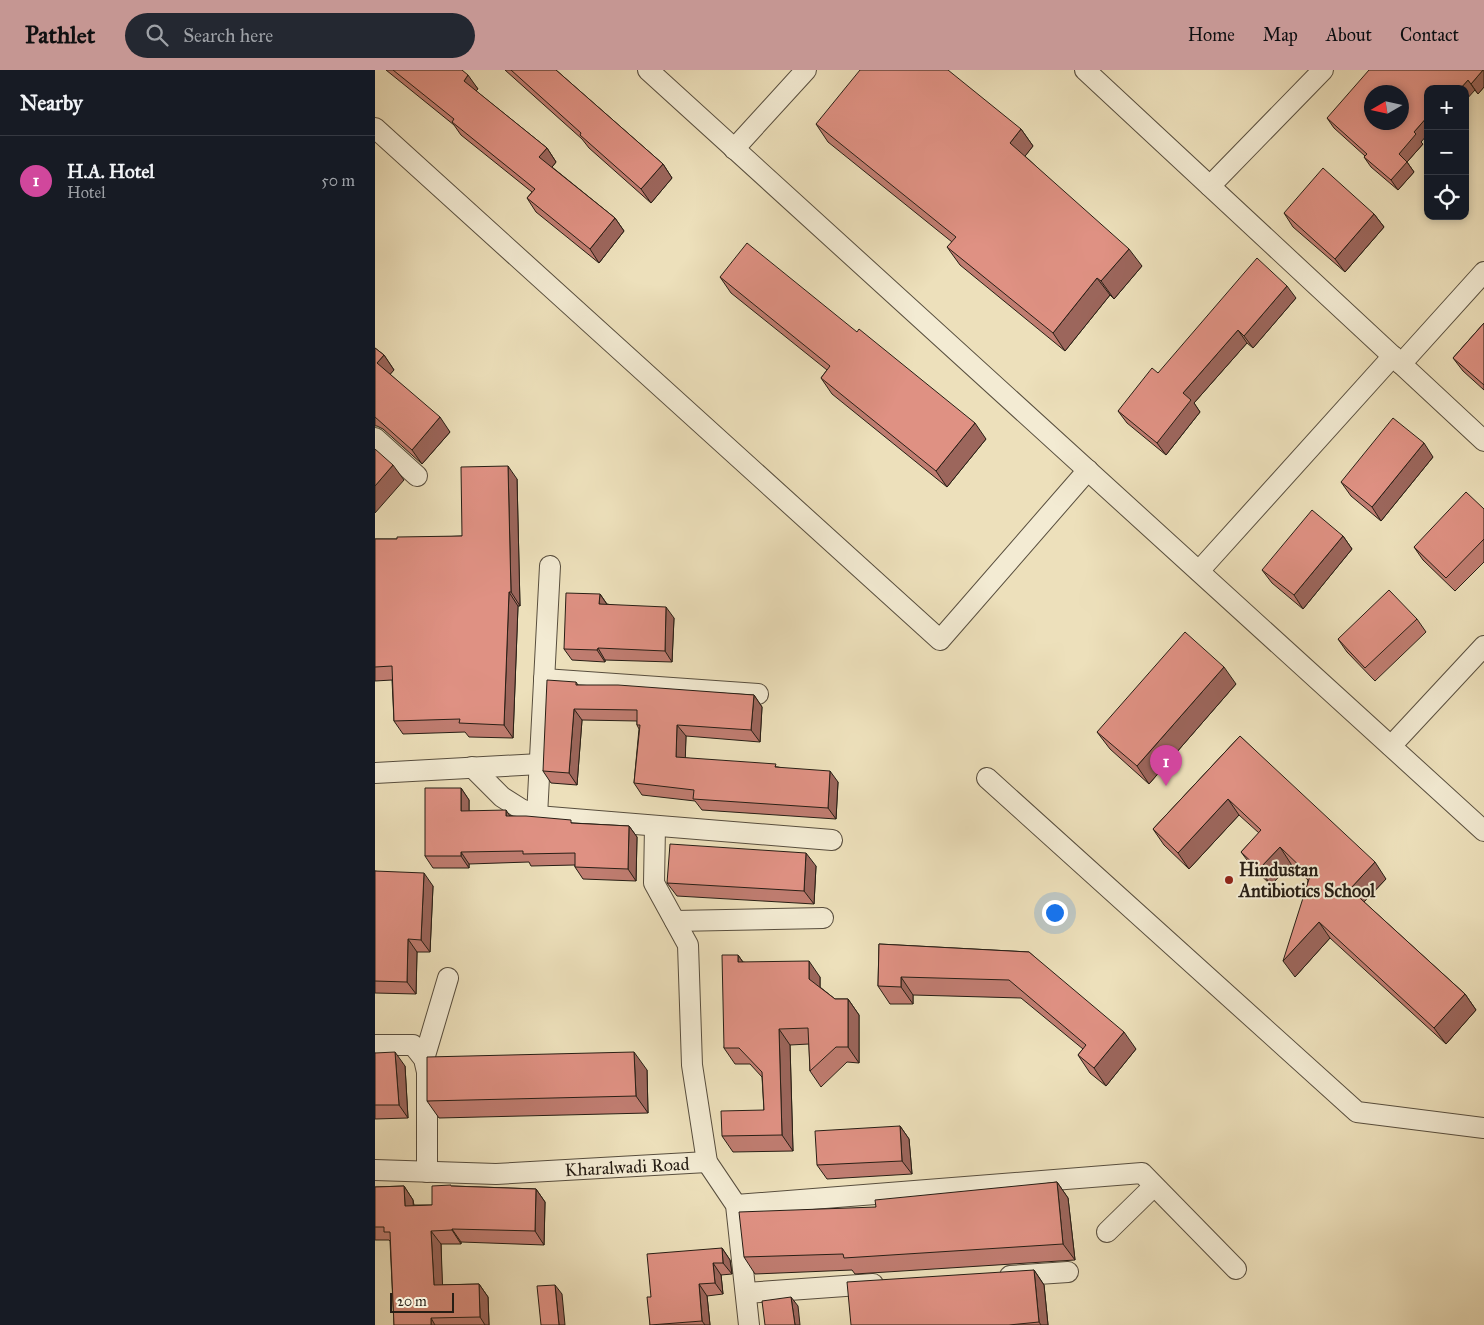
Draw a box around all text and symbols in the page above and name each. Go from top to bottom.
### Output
search box [125,13,475,58]
text: Pathlet [25,20,95,50]
icon: search [143,21,171,49]
text: Search here [183,24,273,47]
text: Home [1188,24,1235,46]
text: Map [1263,24,1298,46]
text: About [1326,24,1372,46]
text: Contact [1400,24,1459,46]
north arrow [1364,85,1409,130]
map controls [1424,85,1469,220]
button: + [1424,85,1469,130]
text: Nearby [20,90,83,116]
button: − [1424,130,1469,175]
text: H.A. Hotel [67,160,154,183]
text: 1 [33,171,39,190]
text: 50 m [321,171,355,190]
button: locate [1424,175,1469,220]
text: Hotel [67,183,105,202]
pin: 1 [1150,745,1182,786]
place label: Hindustan Antibiotics School [1238,859,1376,902]
marker: Hindustan Antibiotics School [1223,874,1235,886]
your location [1042,900,1068,926]
street label: Kharalwadi Road [564,1153,690,1181]
scale bar [390,1290,454,1313]
text: 20 m [397,1293,427,1310]

